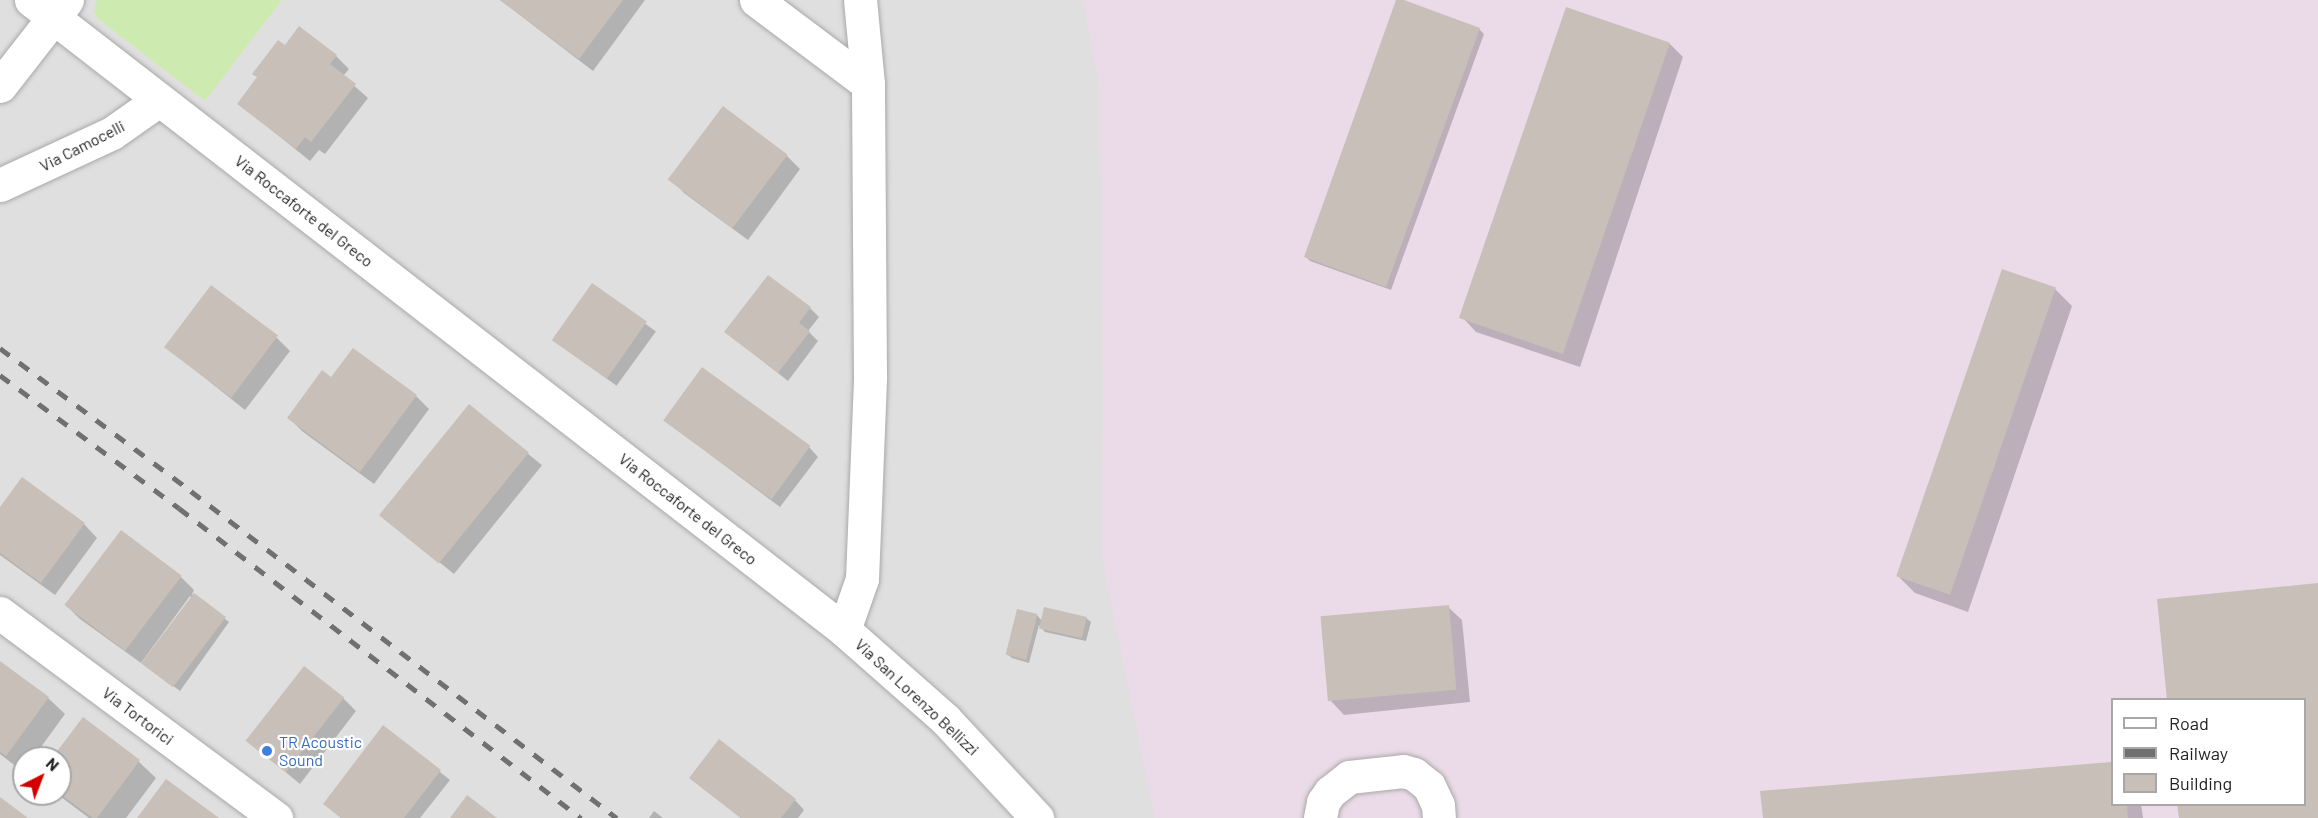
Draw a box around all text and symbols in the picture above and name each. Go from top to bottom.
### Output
street label: Via Camocelli [36,116,128,176]
street label: Via Roccaforte del Greco [231,151,377,271]
street label: Via Roccaforte del Greco [615,449,761,569]
street label: Via San Lorenzo Bellizzi [851,635,983,759]
street label: Via Tortorici [99,683,177,749]
legend [2111,698,2306,806]
text: Road [2169,712,2209,734]
place label: TR Acoustic Sound [279,732,362,770]
text: Railway [2169,742,2228,764]
marker: TR Acoustic Sound [260,744,274,758]
north arrow [12,746,72,806]
text: N [43,753,63,774]
text: Building [2169,772,2232,794]

